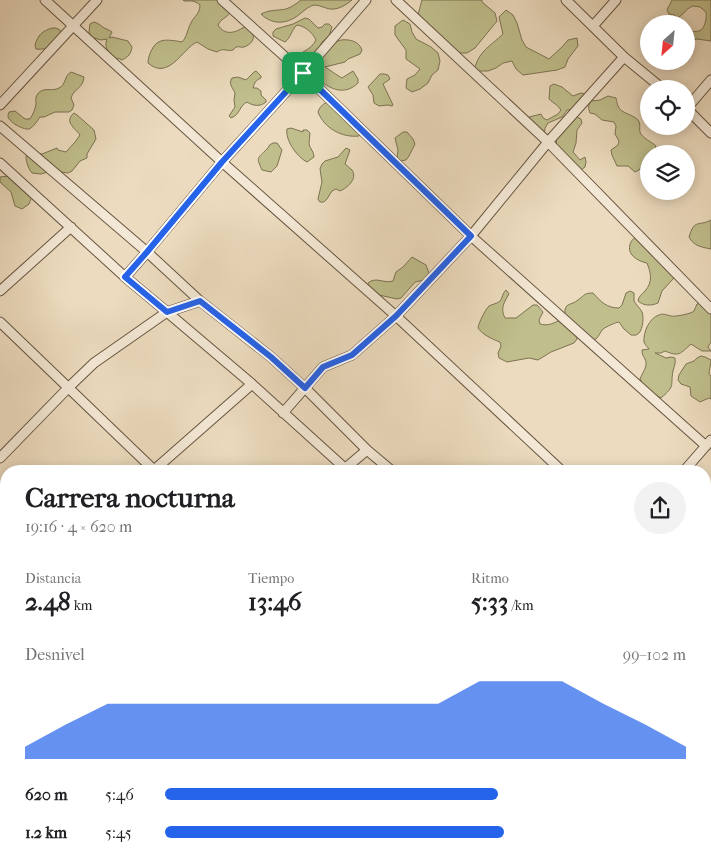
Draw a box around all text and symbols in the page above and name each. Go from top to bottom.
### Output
north arrow [640,15,695,70]
map controls [640,15,695,200]
pin [282,52,324,94]
icon: arrive [289,59,317,87]
button: locate [640,80,695,135]
button: layers [640,145,695,200]
text: Carrera nocturna [25,481,235,514]
button: share [634,482,686,534]
text: 19:16 · 4 × 620 m [25,517,132,536]
text: Distancia [25,570,81,587]
text: Tiempo [248,570,294,587]
text: Ritmo [471,570,509,587]
text: 2.48 [25,587,71,616]
text: 13:46 [248,587,302,616]
text: 5:33 [471,587,508,616]
text: km [71,597,92,614]
text: /km [508,597,534,614]
text: Desnivel [25,645,85,664]
text: 99–102 m [623,645,686,664]
text: 620 m [25,785,67,804]
text: 5:46 [105,785,134,804]
text: 1.2 km [25,823,67,842]
text: 5:45 [105,823,132,842]

